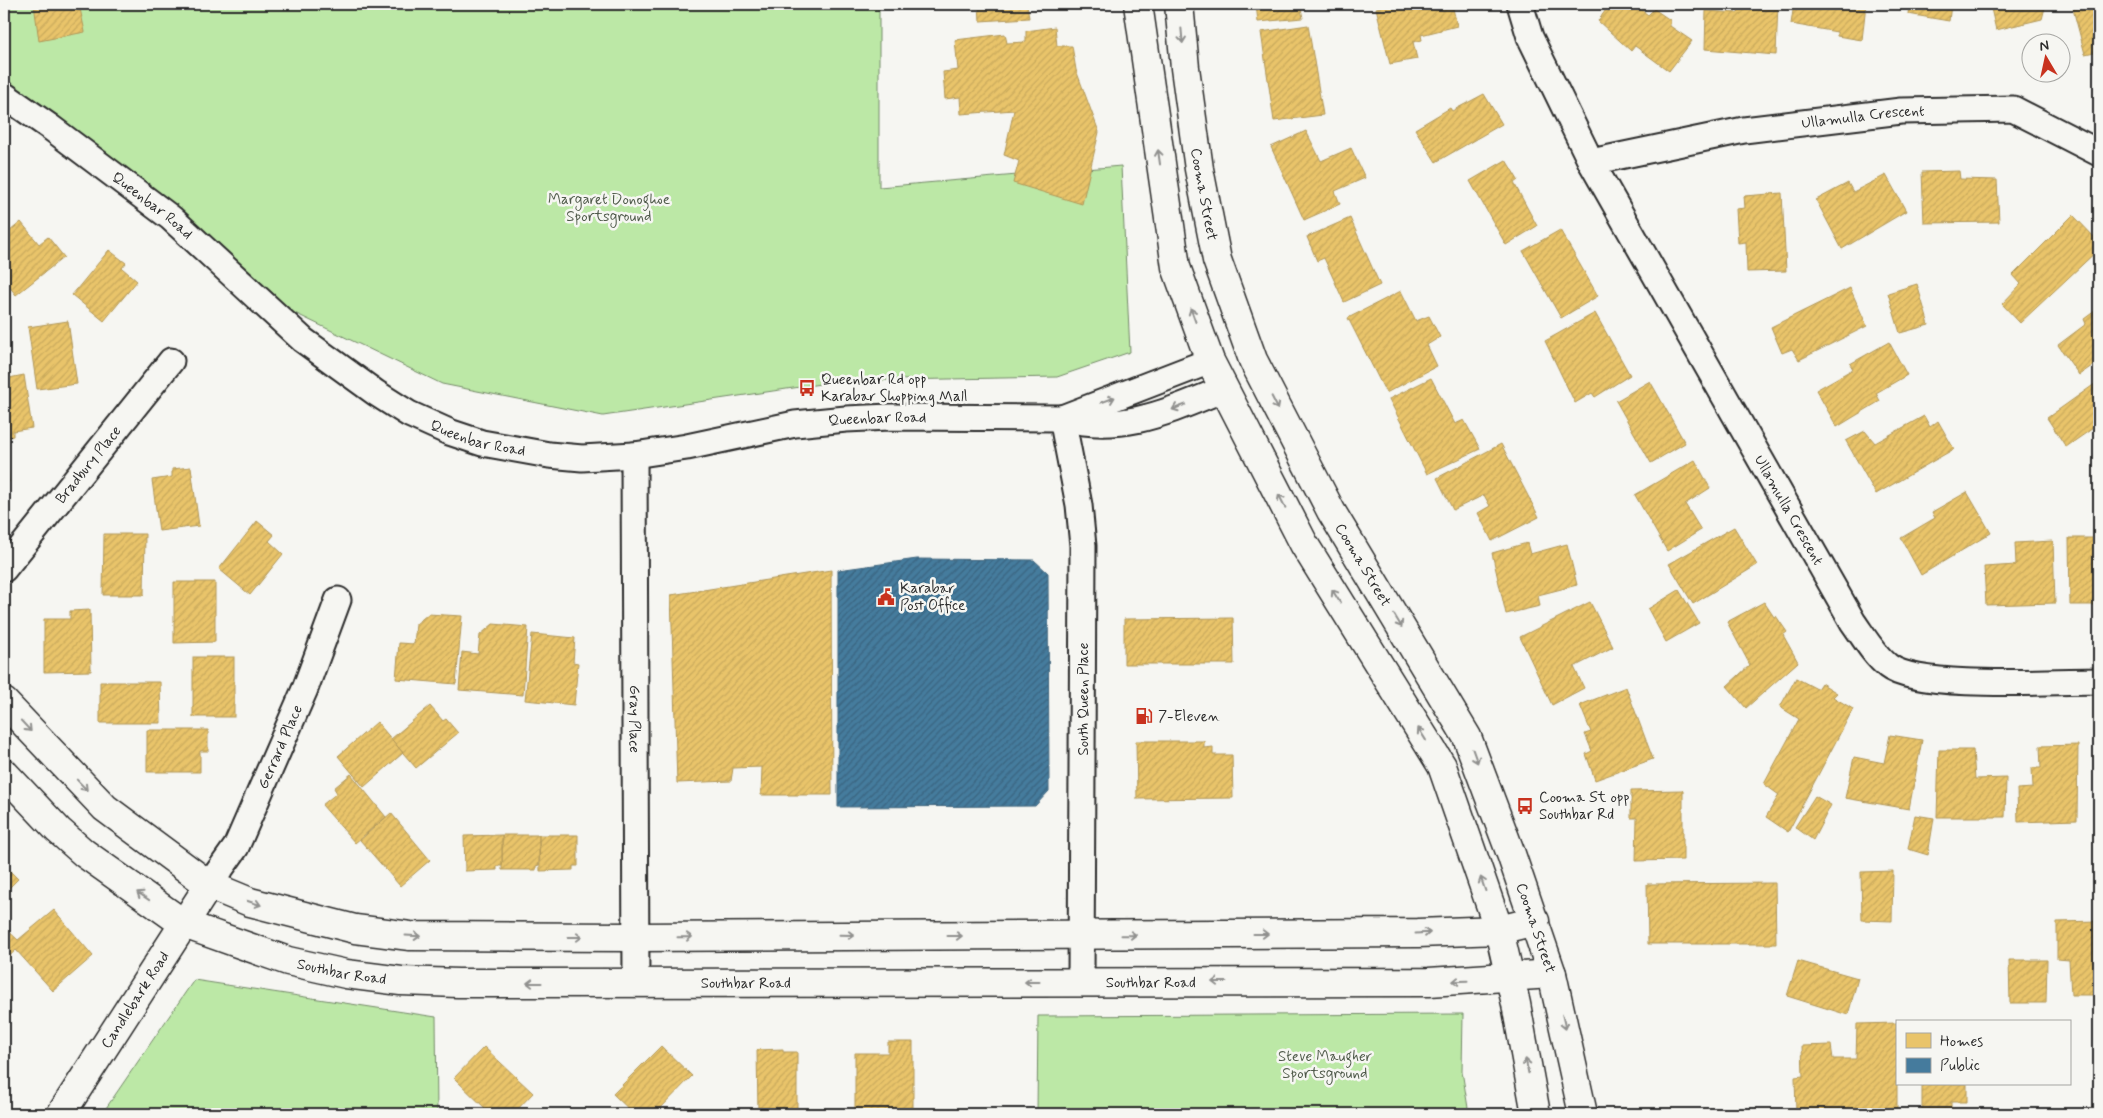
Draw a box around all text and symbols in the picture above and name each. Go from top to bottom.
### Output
one-way arrow [1177,28,1187,44]
north arrow [2020,32,2070,82]
text: N [2038,37,2050,56]
street label: Ullamulla Crescent [1800,102,1925,134]
street label: Cooma Street [1185,147,1222,242]
one-way arrow [1154,149,1164,165]
street label: Queenbar Road [107,168,197,244]
park label: Margaret Donoghoe Sportsground [548,190,670,228]
one-way arrow [1188,308,1197,323]
place label: Queenbar Rd opp Karabar Shopping Mall [821,370,967,407]
bus stop icon: Queenbar Rd opp Karabar Shopping Mall [797,378,817,398]
one-way arrow [1099,395,1115,404]
one-way arrow [1270,396,1280,411]
one-way arrow [1172,403,1187,412]
street label: Queenbar Road [827,408,926,432]
street label: Queenbar Road [427,416,527,462]
street label: Bradbury Place [51,422,126,508]
street label: Ullamulla Crescent [1749,452,1828,570]
one-way arrow [1277,494,1286,509]
street label: Cooma Street [1330,520,1395,611]
place label: Karabar Post Office [900,579,965,616]
public building icon: Karabar Post Office [876,587,896,607]
one-way arrow [1331,589,1341,603]
one-way arrow [1393,614,1403,628]
street label: South Queen Place [1074,642,1094,755]
street label: Gray Place [624,685,644,753]
street label: Gerrard Place [254,702,308,792]
fuel station icon: 7-Eleven [1134,706,1154,726]
place label: 7-Eleven [1158,707,1220,727]
one-way arrow [20,719,32,732]
one-way arrow [1416,727,1426,741]
one-way arrow [1470,748,1480,763]
one-way arrow [76,778,88,791]
place label: Cooma St opp Southbar Rd [1539,788,1629,825]
bus stop icon: Cooma St opp Southbar Rd [1515,796,1535,816]
one-way arrow [1478,876,1487,892]
street label: Cooma Street [1511,880,1560,976]
one-way arrow [136,891,150,902]
one-way arrow [245,899,261,908]
one-way arrow [1415,928,1431,937]
one-way arrow [1252,929,1268,939]
one-way arrow [839,930,855,940]
one-way arrow [1121,930,1137,940]
one-way arrow [404,931,420,940]
one-way arrow [946,931,963,941]
one-way arrow [566,932,583,942]
one-way arrow [676,932,693,942]
street label: Candlebark Road [97,948,174,1053]
street label: Southbar Road [295,954,387,990]
street label: Southbar Road [1106,973,1196,993]
street label: Southbar Road [701,974,791,994]
one-way arrow [1453,976,1469,985]
one-way arrow [1024,977,1040,987]
one-way arrow [1212,977,1228,987]
one-way arrow [527,978,543,988]
one-way arrow [1560,1013,1569,1029]
legend [1896,1020,2070,1086]
text: Homes [1940,1032,1983,1052]
park label: Steve Maugher Sportsground [1278,1047,1372,1085]
text: Public [1940,1056,1980,1076]
one-way arrow [1522,1059,1532,1075]

